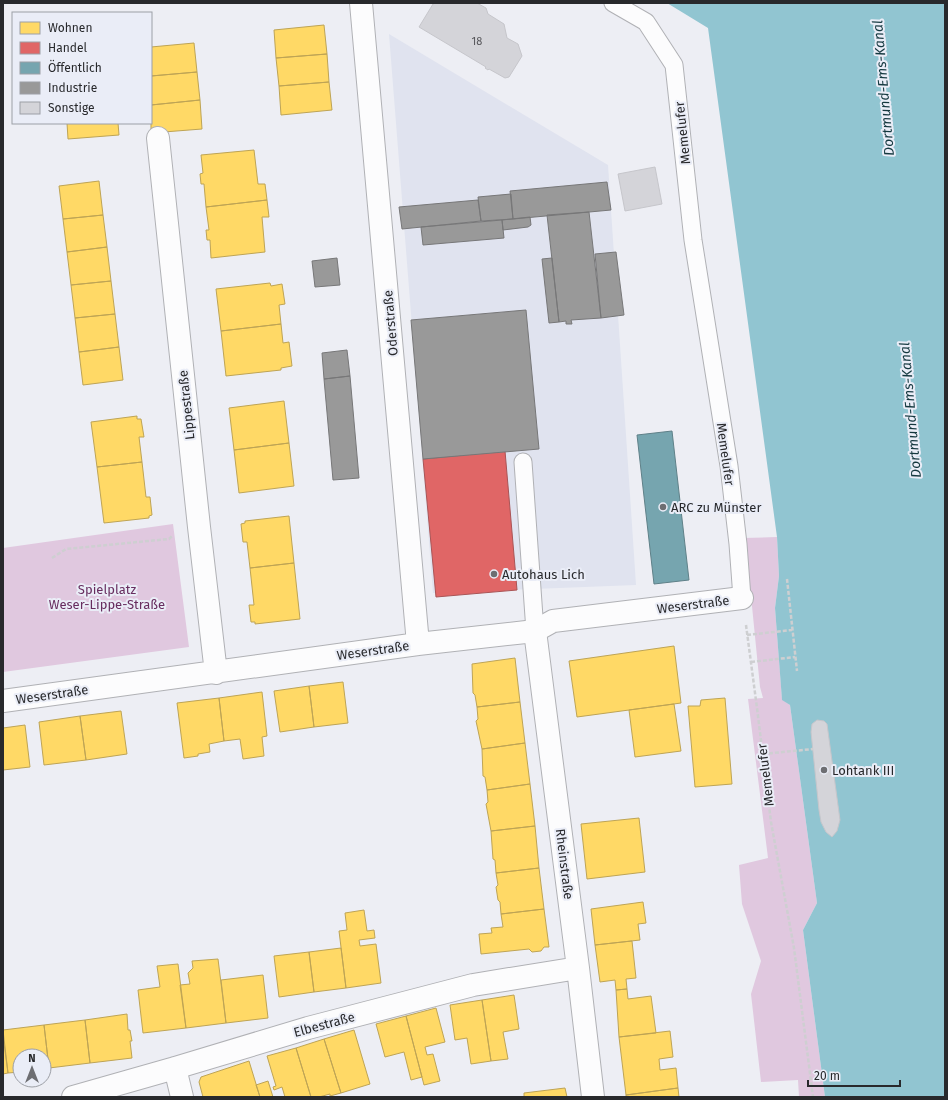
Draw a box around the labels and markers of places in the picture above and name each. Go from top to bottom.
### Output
place label: ARC zu Münster [671,500,761,515]
marker: ARC zu Münster [658,502,668,512]
place label: Autohaus Lich [502,567,585,582]
marker: Autohaus Lich [489,569,499,579]
place label: Lohtank III [832,763,894,778]
marker: Lohtank III [819,765,829,775]

